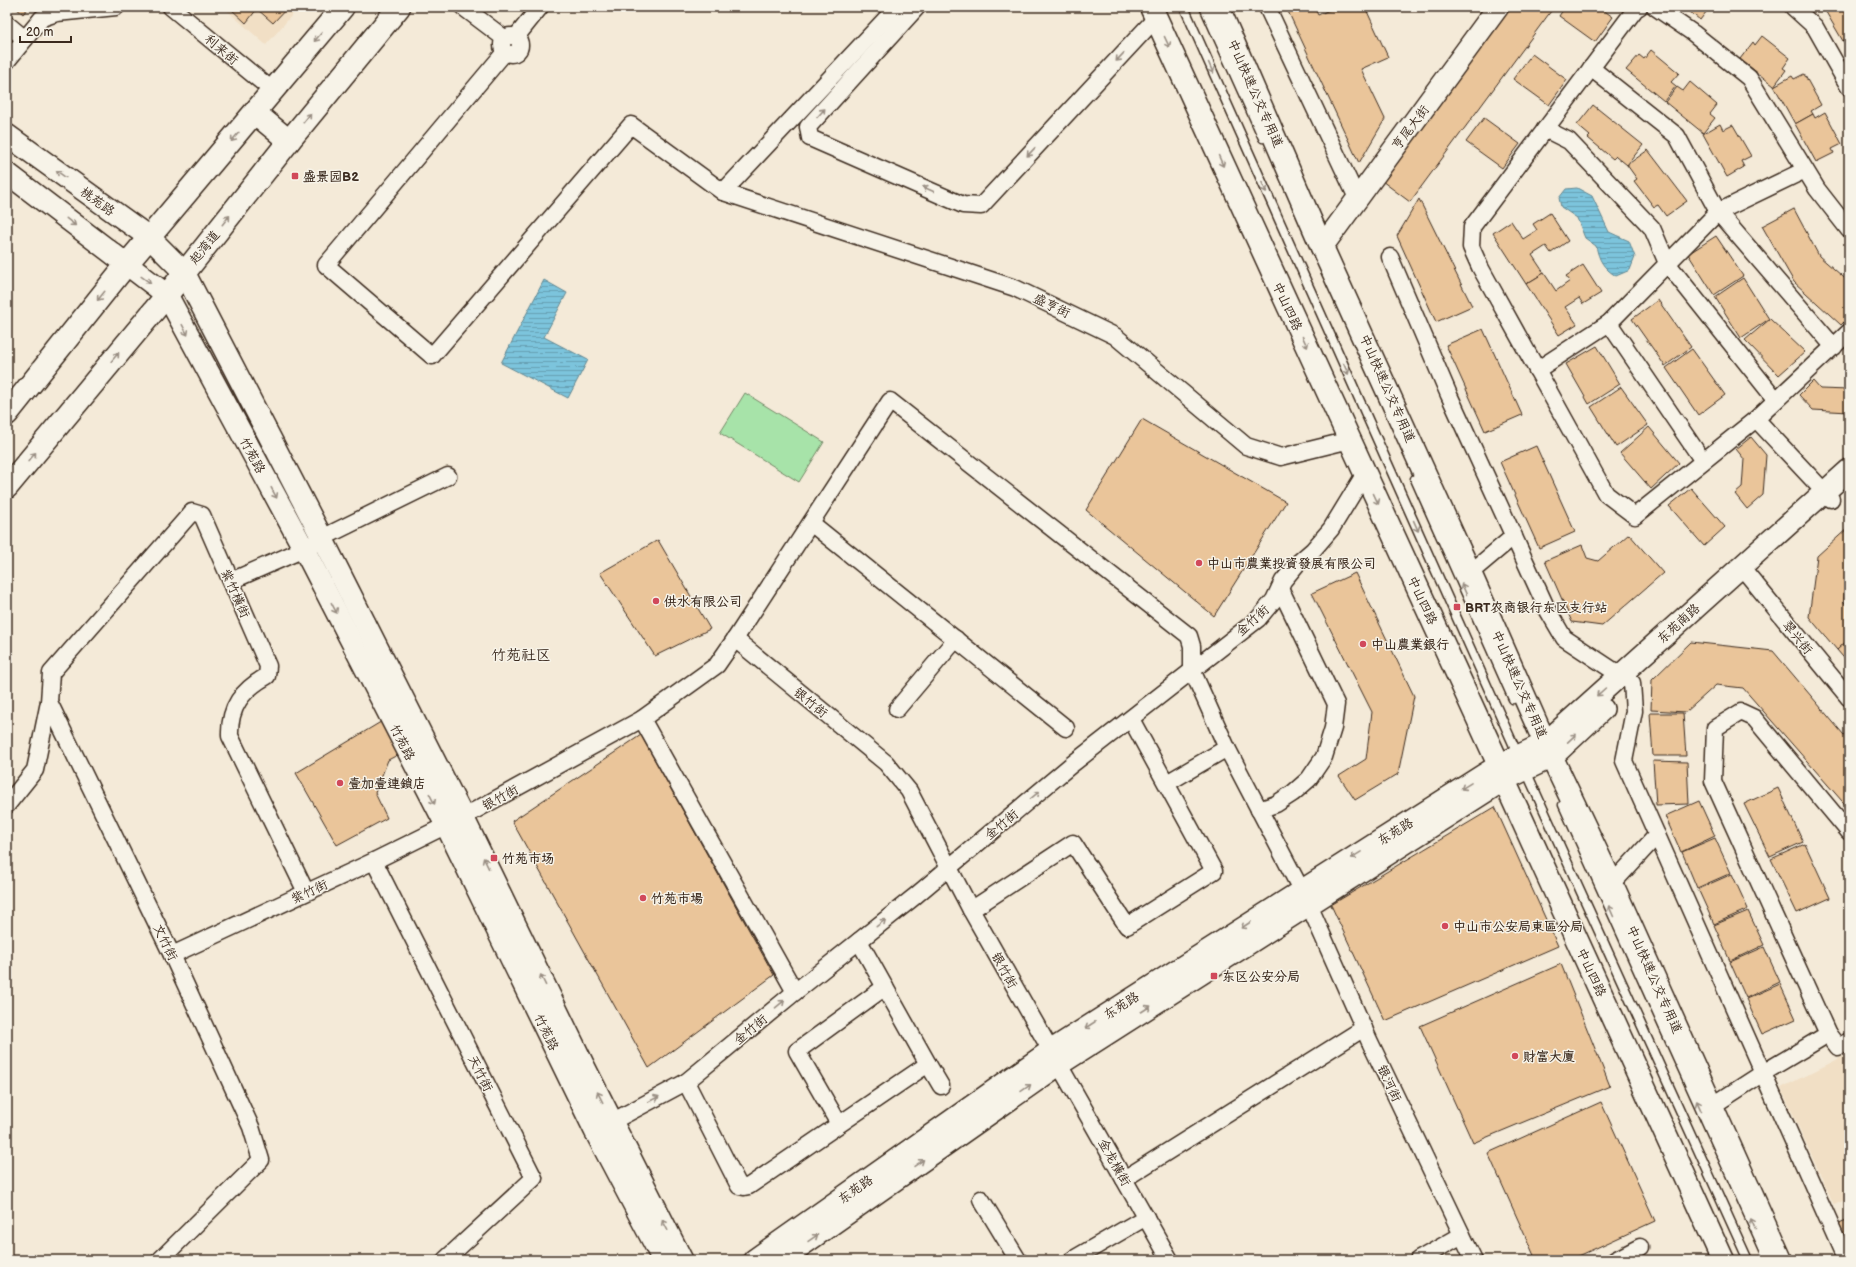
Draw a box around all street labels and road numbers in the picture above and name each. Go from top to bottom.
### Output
street label: 利来街 [201,31,241,68]
street label: 中山快速公交专用道 [1224,37,1286,150]
street label: 亨尾大街 [1389,102,1433,153]
street label: 桃苑路 [77,184,118,220]
street label: 起湾道 [186,227,223,268]
street label: 中山四路 [1269,279,1305,333]
street label: 盛亨街 [1031,290,1073,322]
street label: 中山快速公交专用道 [1356,332,1418,445]
street label: 竹苑路 [236,434,268,476]
street label: 紫竹横街 [217,566,253,620]
street label: 中山四路 [1404,573,1440,627]
street label: 东苑南路 [1654,600,1703,647]
street label: 金竹街 [1233,602,1273,640]
street label: 翠兴街 [1779,618,1816,658]
street label: 中山快速公交专用道 [1488,628,1550,741]
street label: 银竹街 [790,684,831,721]
street label: 竹苑路 [386,721,418,763]
street label: 银竹街 [480,781,521,814]
street label: 金竹街 [982,806,1022,843]
street label: 东苑路 [1375,815,1416,849]
street label: 紫竹街 [288,876,330,907]
street label: 文竹街 [149,921,181,963]
street label: 中山快速公交专用道 [1623,923,1685,1036]
street label: 中山四路 [1573,945,1609,999]
street label: 银竹街 [988,950,1021,991]
street label: 东苑路 [1101,989,1142,1023]
street label: 竹苑路 [530,1011,562,1053]
street label: 金竹街 [731,1011,771,1048]
street label: 天竹街 [464,1052,496,1094]
street label: 银河街 [1374,1062,1405,1104]
street label: 金龙横街 [1095,1136,1134,1189]
street label: 东苑路 [835,1172,876,1208]

